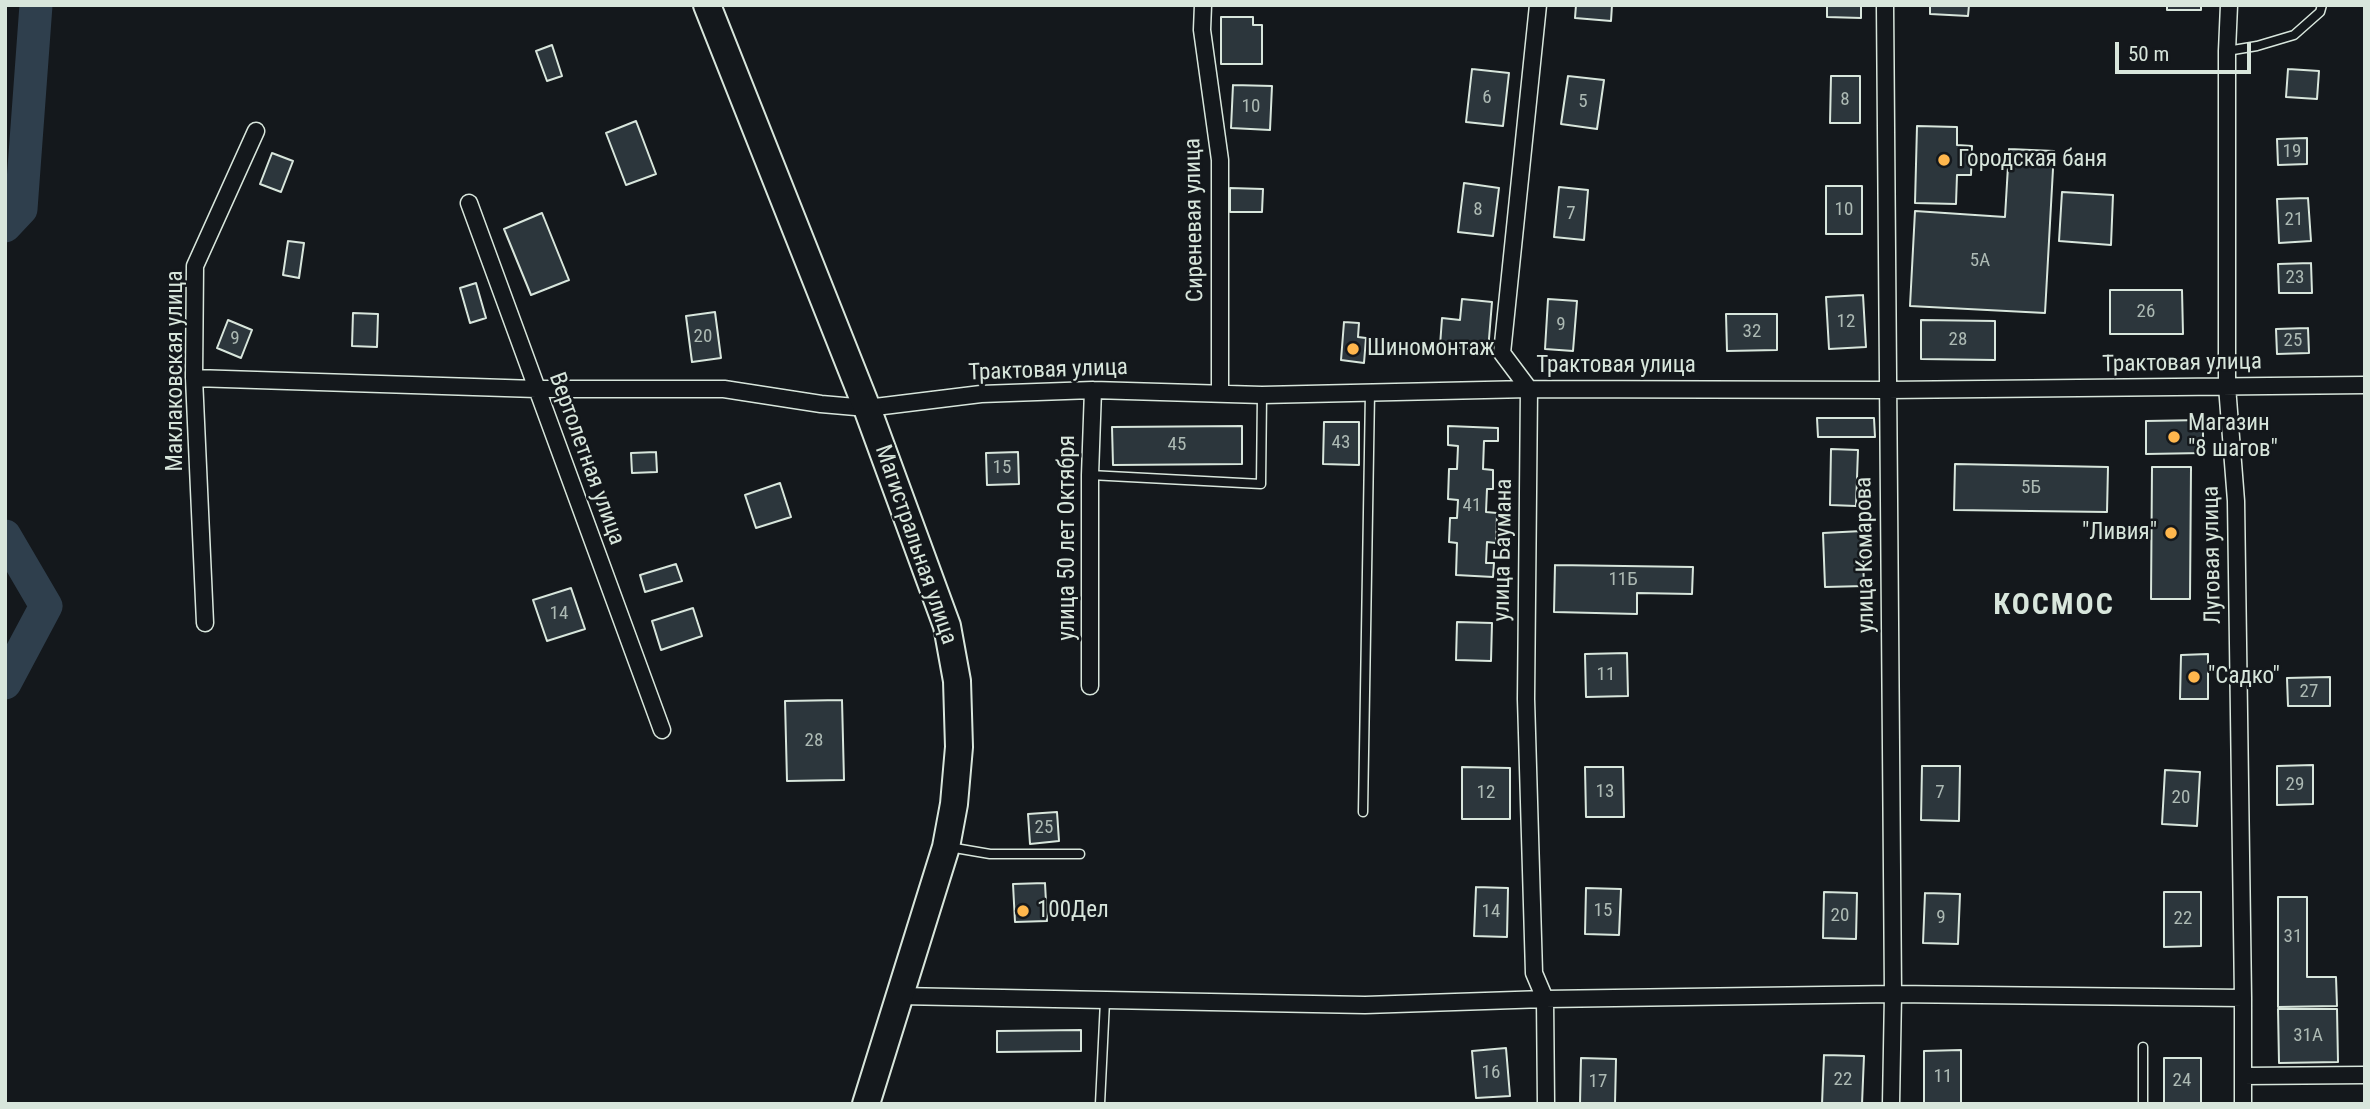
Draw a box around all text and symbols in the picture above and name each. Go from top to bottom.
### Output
scale bar [2118,28,2254,72]
text: 50 m [2128,42,2169,66]
house number: 6 [1482,87,1492,109]
house number: 8 [1840,89,1850,111]
house number: 5 [1578,91,1588,113]
house number: 10 [1242,96,1260,118]
street label: Сиреневая улица [1180,138,1210,302]
house number: 19 [2283,141,2301,163]
place label: Городская баня [1958,146,2107,174]
marker: Городская баня [1936,152,1952,168]
house number: 8 [1473,199,1483,221]
house number: 10 [1835,199,1853,221]
house number: 7 [1566,203,1576,225]
house number: 21 [2285,209,2303,231]
house number: 5А [1970,250,1990,272]
house number: 23 [2286,267,2304,289]
street label: Маклаковская улица [162,271,190,471]
house number: 26 [2137,301,2155,323]
house number: 12 [1837,311,1855,333]
house number: 9 [1556,314,1566,336]
house number: 32 [1743,321,1761,343]
house number: 20 [694,326,712,348]
house number: 9 [230,328,240,350]
house number: 28 [1949,329,1967,351]
house number: 25 [2284,330,2302,352]
place label: Шиномонтаж [1367,335,1495,363]
marker: Шиномонтаж [1345,341,1361,357]
street label: Трактовая улица [2102,349,2262,379]
street label: Трактовая улица [1536,352,1696,380]
street label: Трактовая улица [968,354,1128,388]
street label: Вертолетная улица [542,369,630,549]
place label: Магазин "8 шагов" [2188,410,2278,464]
marker: Магазин "8 шагов" [2166,429,2182,445]
house number: 43 [1332,432,1350,454]
house number: 45 [1168,434,1186,456]
street label: улица 50 лет Октября [1054,435,1082,641]
street label: Магистральная улица [868,442,962,648]
house number: 15 [993,457,1011,479]
street label: улица Комарова [1851,477,1881,633]
house number: 5Б [2021,477,2041,499]
street label: улица Баумана [1489,478,1519,622]
street label: Луговая улица [2198,486,2228,624]
house number: 41 [1463,495,1481,517]
place label: "Ливия" [2082,519,2157,547]
marker: "Ливия" [2163,525,2179,541]
house number: 11Б [1608,569,1638,591]
district label: КОСМОС [1994,588,2114,624]
house number: 14 [550,603,568,625]
place label: "Садко" [2208,663,2280,691]
house number: 11 [1597,664,1615,686]
marker: "Садко" [2186,669,2202,685]
house number: 27 [2300,681,2318,703]
house number: 28 [805,730,823,752]
house number: 29 [2286,774,2304,796]
house number: 13 [1596,781,1614,803]
house number: 12 [1477,782,1495,804]
house number: 7 [1935,782,1945,804]
house number: 20 [2172,787,2190,809]
house number: 25 [1035,817,1053,839]
place label: 100Дел [1037,897,1109,925]
house number: 15 [1594,900,1612,922]
house number: 14 [1482,901,1500,923]
marker: 100Дел [1015,903,1031,919]
house number: 20 [1831,905,1849,927]
house number: 9 [1936,907,1946,929]
house number: 22 [2174,908,2192,930]
house number: 31 [2284,926,2302,948]
house number: 31А [2293,1025,2323,1047]
house number: 16 [1482,1062,1500,1084]
house number: 11 [1934,1066,1952,1088]
house number: 22 [1834,1069,1852,1091]
house number: 24 [2173,1070,2191,1092]
house number: 17 [1589,1071,1607,1093]

